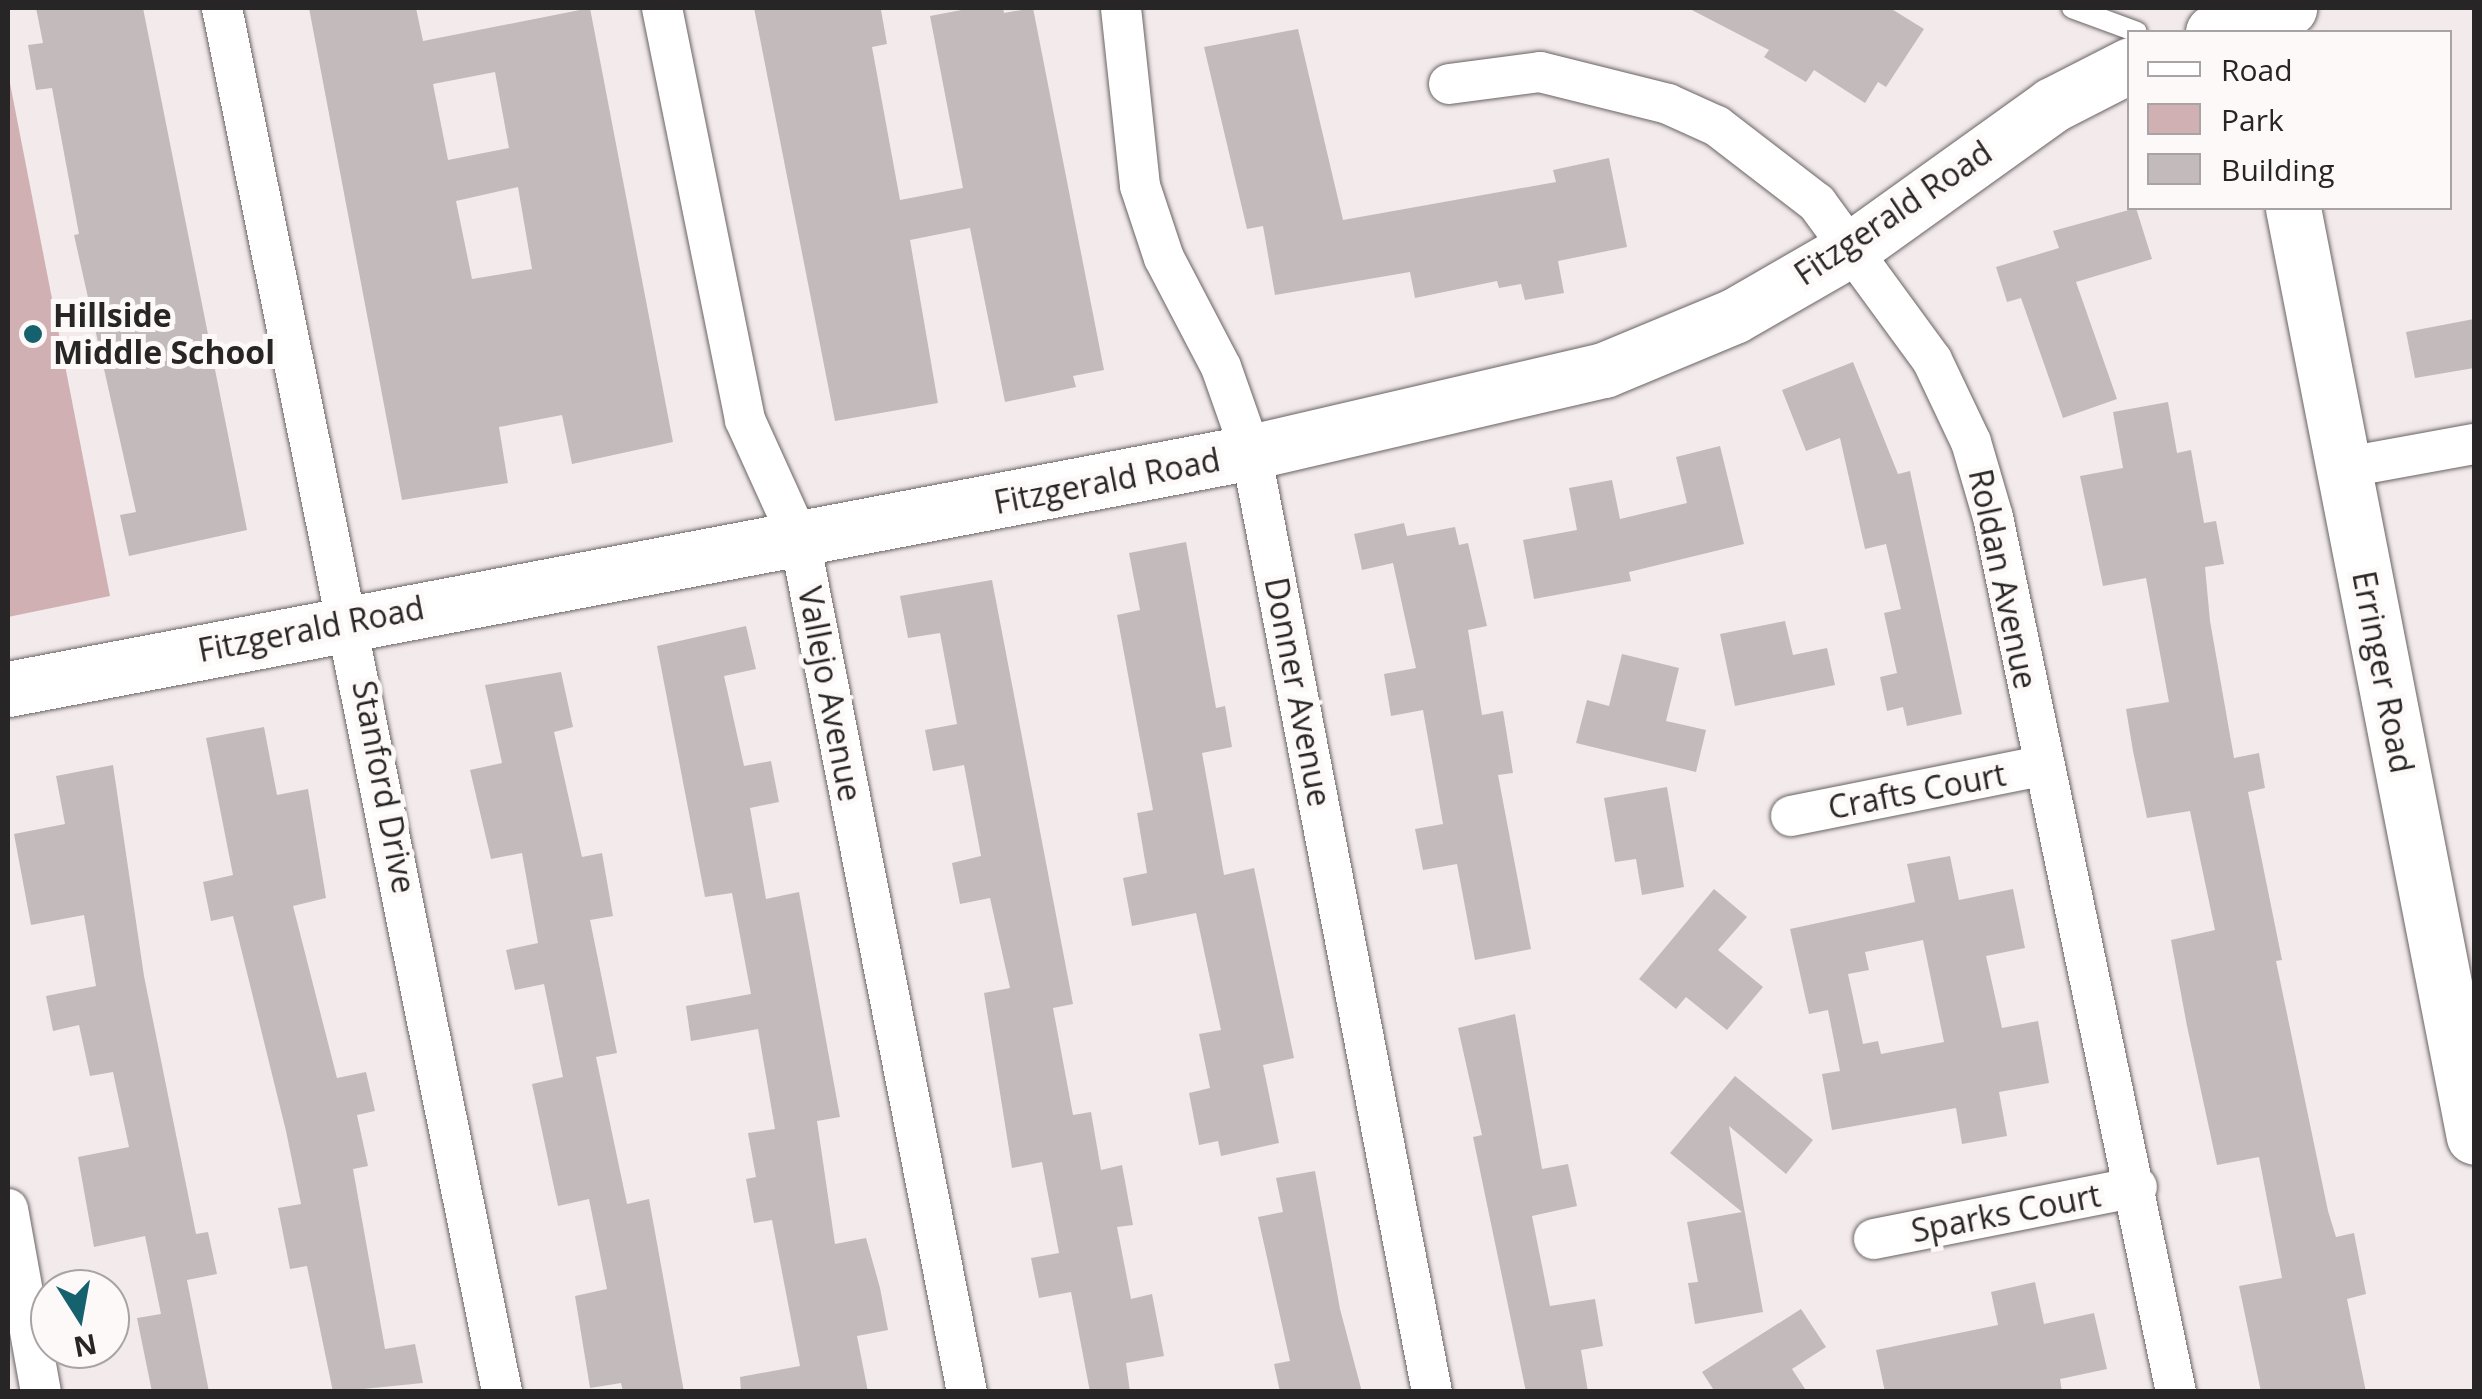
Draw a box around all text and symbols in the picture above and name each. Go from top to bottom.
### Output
legend [2127,30,2452,210]
text: Road [2221,49,2293,90]
text: Park [2221,99,2284,140]
street label: Fitzgerald Road [1787,133,1999,293]
text: Building [2221,149,2335,190]
place label: Hillside Middle School [53,297,275,372]
marker: Hillside Middle School [22,323,44,345]
street label: Fitzgerald Road [991,440,1223,522]
street label: Roldan Avenue [1961,466,2045,692]
street label: Erringer Road [2345,568,2421,776]
street label: Donner Avenue [1257,574,1339,810]
street label: Vallejo Avenue [790,583,870,805]
street label: Fitzgerald Road [195,588,427,670]
street label: Stanford Drive [345,677,423,897]
street label: Crafts Court [1825,755,2009,827]
street label: Sparks Court [1908,1176,2104,1250]
north arrow [30,1269,130,1369]
text: N [71,1326,100,1367]

